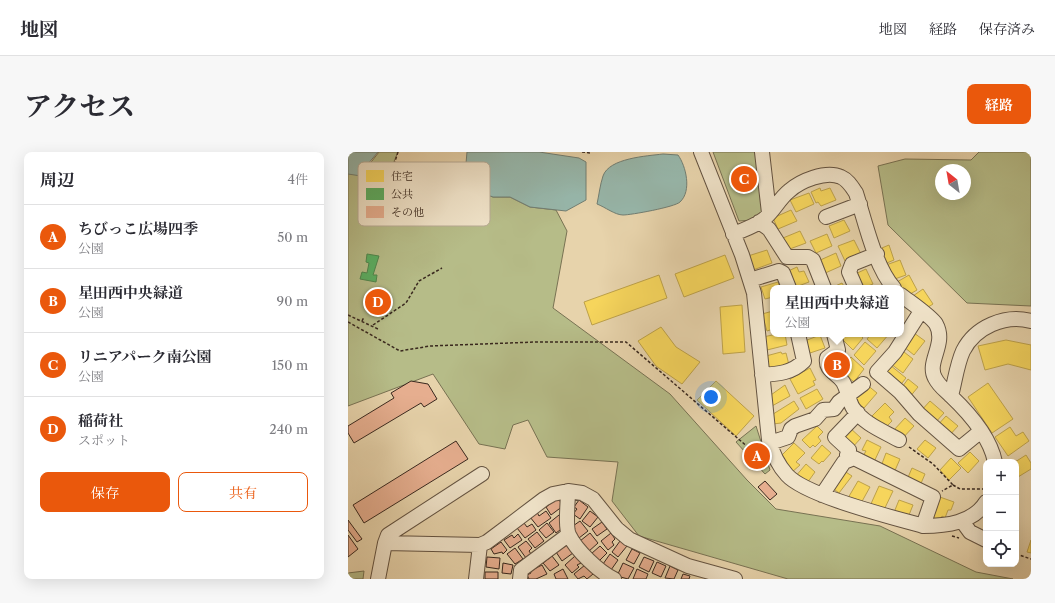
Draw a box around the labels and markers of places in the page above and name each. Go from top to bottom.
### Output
pin: C [731,164,757,194]
pin: D [365,287,391,317]
pin: B [824,350,850,380]
pin: A [744,441,770,471]

